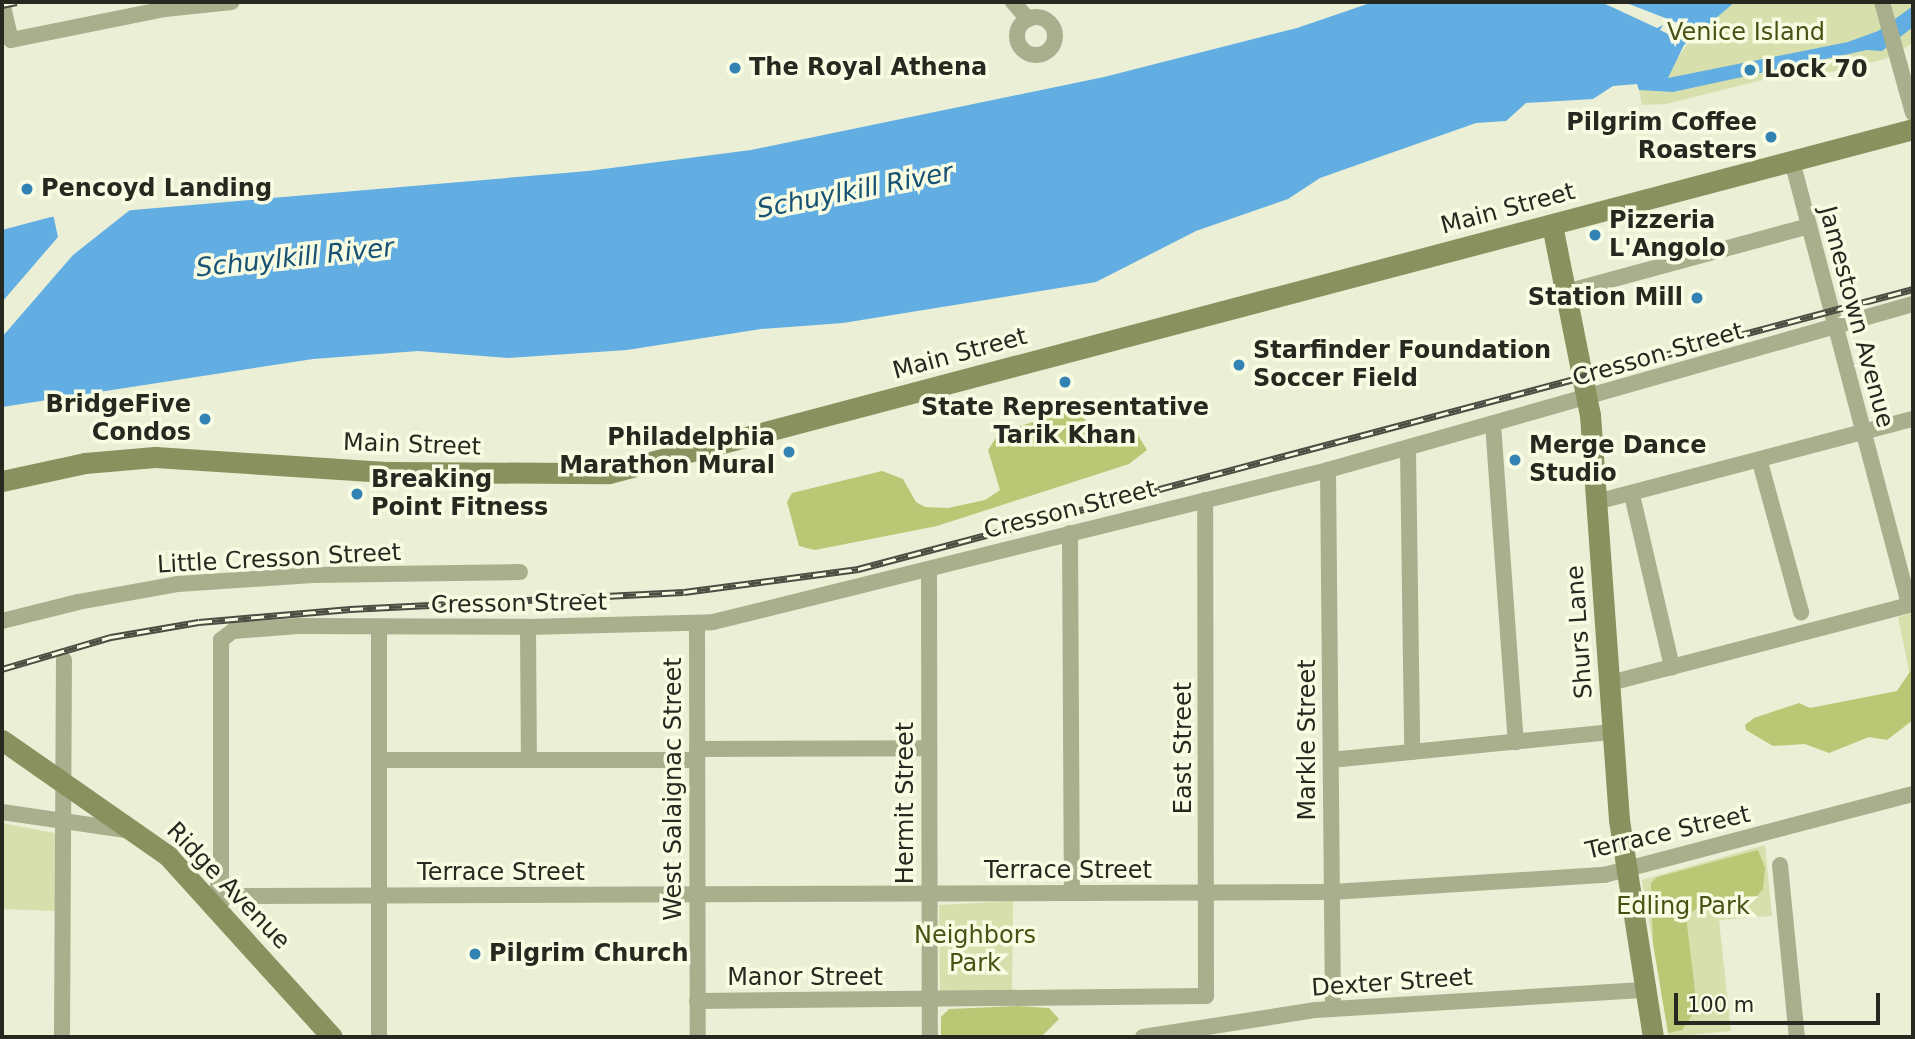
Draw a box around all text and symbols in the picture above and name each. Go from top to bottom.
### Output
park label: Venice Island [1667,19,1825,47]
place label: The Royal Athena [749,54,987,82]
place label: Lock 70 [1764,56,1868,84]
marker: The Royal Athena [727,60,743,76]
marker: Lock 70 [1742,62,1758,78]
place label: Pilgrim Coffee Roasters [1566,109,1757,165]
marker: Pilgrim Coffee Roasters [1763,129,1779,145]
water label: Schuylkill River [754,157,956,225]
place label: Pencoyd Landing [41,175,272,203]
street label: Main Street [1438,177,1578,241]
marker: Pencoyd Landing [19,181,35,197]
street label: Jamestown Avenue [1813,203,1899,431]
place label: Pizzeria L'Angolo [1609,207,1726,263]
marker: Pizzeria L'Angolo [1587,227,1603,243]
water label: Schuylkill River [195,232,395,284]
place label: Station Mill [1528,284,1683,312]
marker: Station Mill [1689,290,1705,306]
street label: Cresson Street [1569,317,1747,393]
street label: Main Street [890,322,1030,386]
place label: Starfinder Foundation Soccer Field [1253,337,1551,393]
marker: Starfinder Foundation Soccer Field [1231,357,1247,373]
marker: State Representative Tarik Khan [1057,374,1073,390]
place label: BridgeFive Condos [45,391,191,447]
place label: State Representative Tarik Khan [921,394,1209,450]
marker: BridgeFive Condos [197,411,213,427]
place label: Philadelphia Marathon Mural [559,424,775,480]
street label: Main Street [343,428,481,462]
place label: Merge Dance Studio [1529,432,1707,488]
marker: Philadelphia Marathon Mural [781,444,797,460]
marker: Merge Dance Studio [1507,452,1523,468]
place label: Breaking Point Fitness [371,466,548,522]
street label: Cresson Street [981,475,1159,545]
marker: Breaking Point Fitness [349,486,365,502]
street label: Little Cresson Street [156,538,402,580]
street label: Shurs Lane [1561,564,1599,700]
street label: Cresson Street [431,588,607,620]
street label: West Salaignac Street [660,657,688,921]
street label: Markle Street [1294,659,1322,821]
street label: East Street [1170,682,1198,814]
street label: Hermit Street [892,722,920,884]
street label: Terrace Street [1583,800,1753,866]
street label: Ridge Avenue [160,817,296,955]
street label: Terrace Street [984,857,1152,885]
street label: Terrace Street [417,859,585,887]
park label: Edling Park [1616,893,1750,921]
park label: Neighbors Park [914,922,1036,978]
place label: Pilgrim Church [489,940,689,968]
marker: Pilgrim Church [467,946,483,962]
street label: Dexter Street [1310,963,1474,1003]
street label: Manor Street [727,964,883,992]
scale bar [1677,979,1884,1023]
text: 100 m [1687,993,1754,1017]

